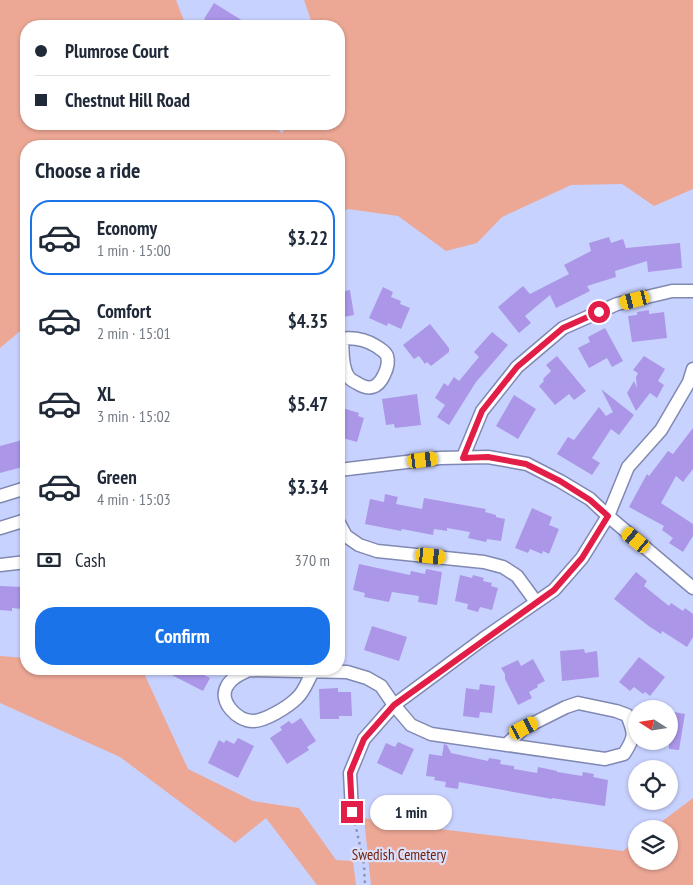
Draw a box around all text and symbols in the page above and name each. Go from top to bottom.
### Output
text: Plumrose Court [65,39,169,63]
text: Chestnut Hill Road [65,88,190,112]
text: Choose a ride [35,156,140,184]
icon: car [37,215,82,260]
text: Economy [97,216,157,240]
text: $3.22 [288,226,328,250]
text: 1 min · 15:00 [97,240,171,260]
car [618,289,651,311]
icon: car [37,298,82,343]
text: Comfort [97,299,151,323]
route start [588,301,610,323]
text: $4.35 [288,309,328,333]
text: 2 min · 15:01 [97,323,171,343]
icon: car [37,381,82,426]
text: XL [97,382,115,406]
text: $5.47 [288,392,328,416]
text: 3 min · 15:02 [97,406,171,426]
car [407,451,438,469]
icon: car [37,464,82,509]
text: Green [97,465,137,489]
text: $3.34 [288,475,328,499]
text: 4 min · 15:03 [97,489,171,509]
car [619,525,652,555]
icon: cash [35,546,63,574]
car [415,547,446,565]
text: Cash [75,548,106,572]
text: 370 m [295,550,330,570]
button: Confirm [35,607,330,665]
north arrow [628,700,678,750]
map controls [628,700,678,870]
car [507,715,540,741]
button: locate [628,760,678,810]
callout: 1 min [370,794,452,830]
route end [341,801,363,823]
text: 1 min [395,802,427,822]
button: layers [628,820,678,870]
park label: Swedish Cemetery [352,845,447,864]

